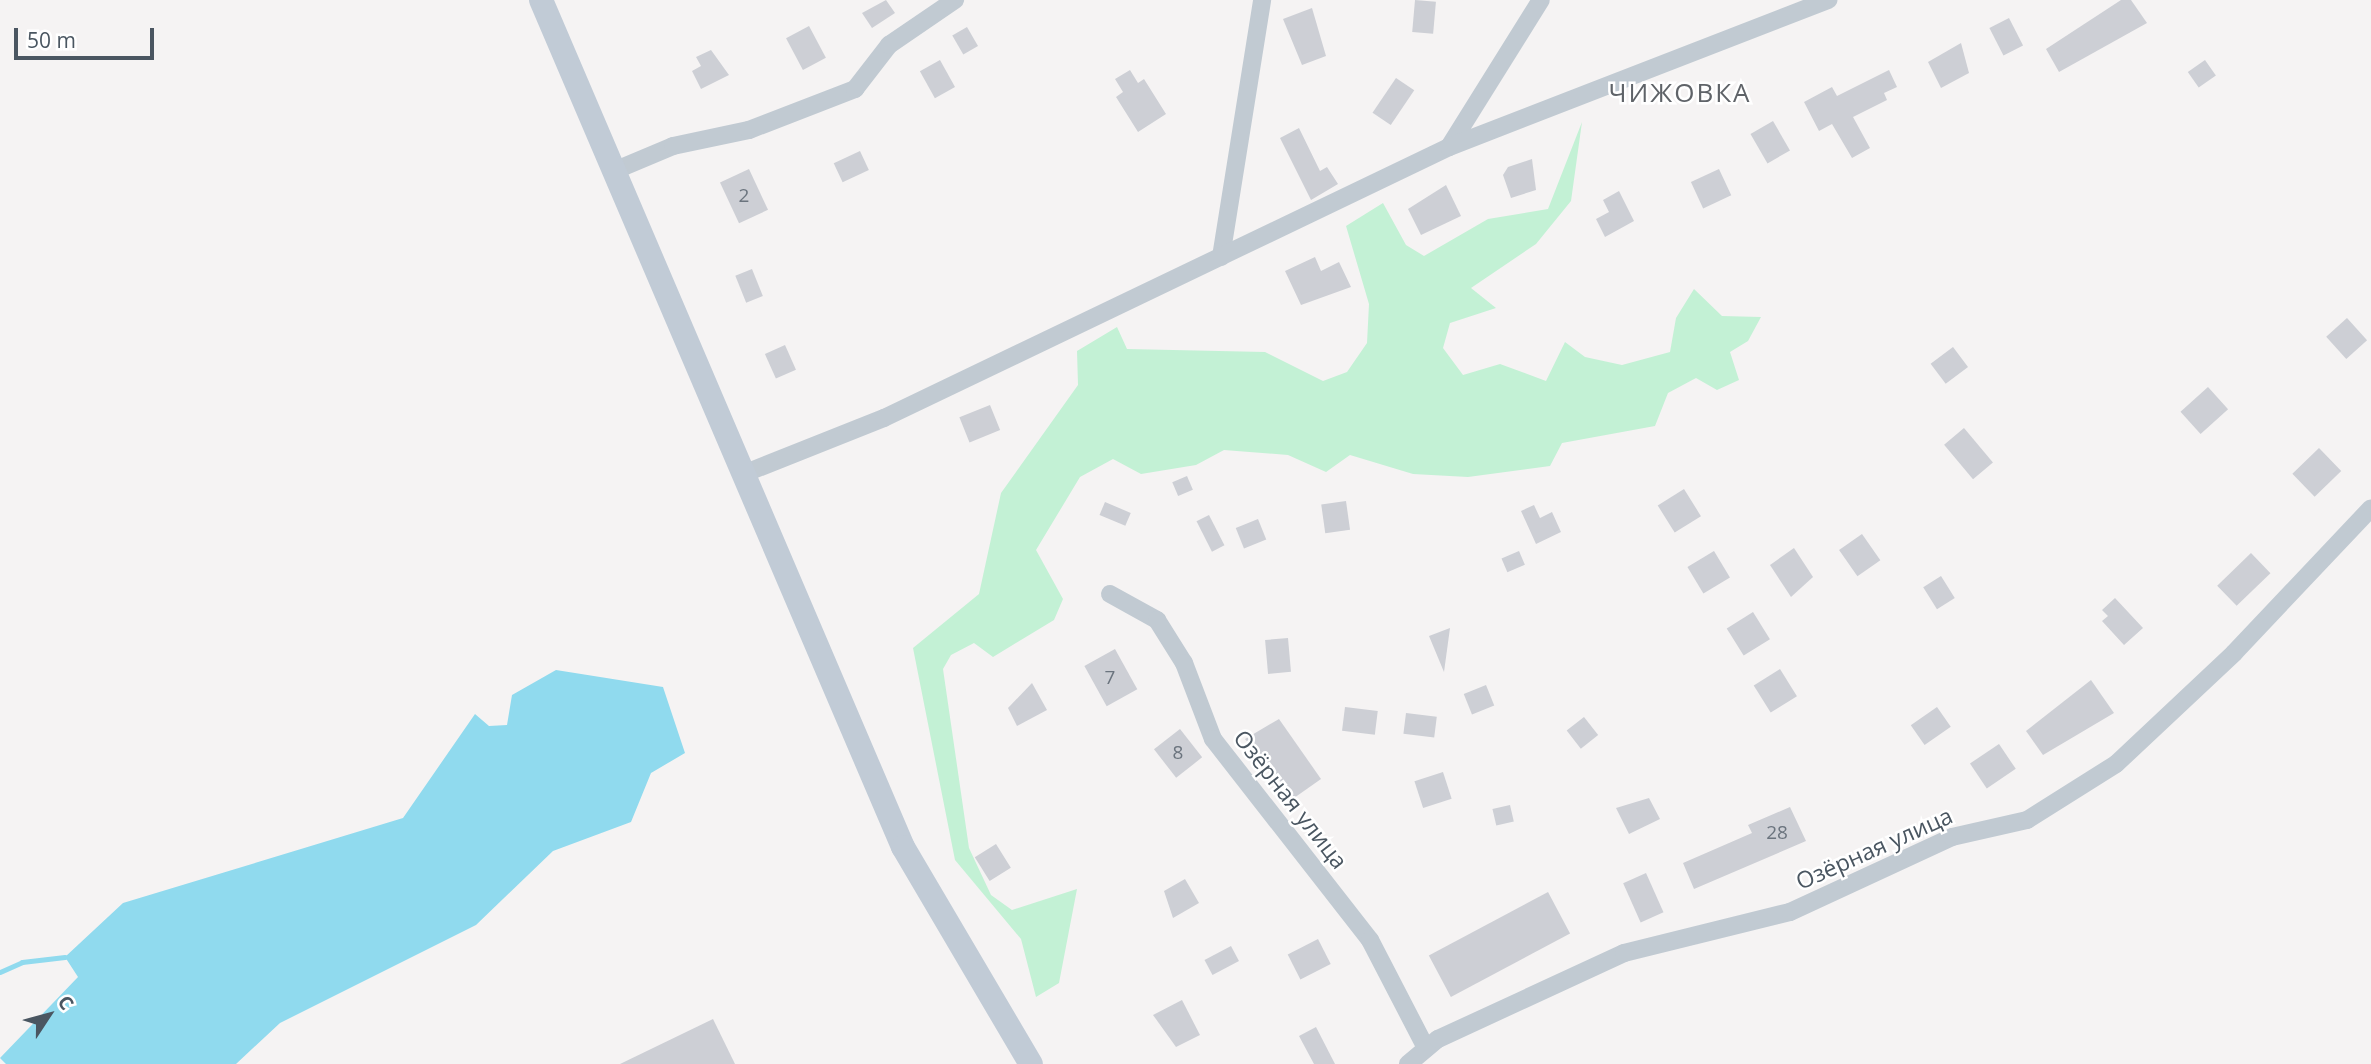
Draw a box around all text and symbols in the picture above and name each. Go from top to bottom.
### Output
scale bar [18,14,158,58]
text: 50 m [27,26,76,54]
district label: ЧИЖОВКА [1609,77,1751,109]
house number: 2 [739,185,749,207]
house number: 7 [1105,667,1115,689]
street label: Озёрная улица [1228,724,1354,874]
house number: 8 [1173,742,1183,764]
street label: Озёрная улица [1791,801,1957,895]
house number: 28 [1766,822,1788,844]
north arrow [14,980,84,1050]
text: С [52,990,80,1015]

